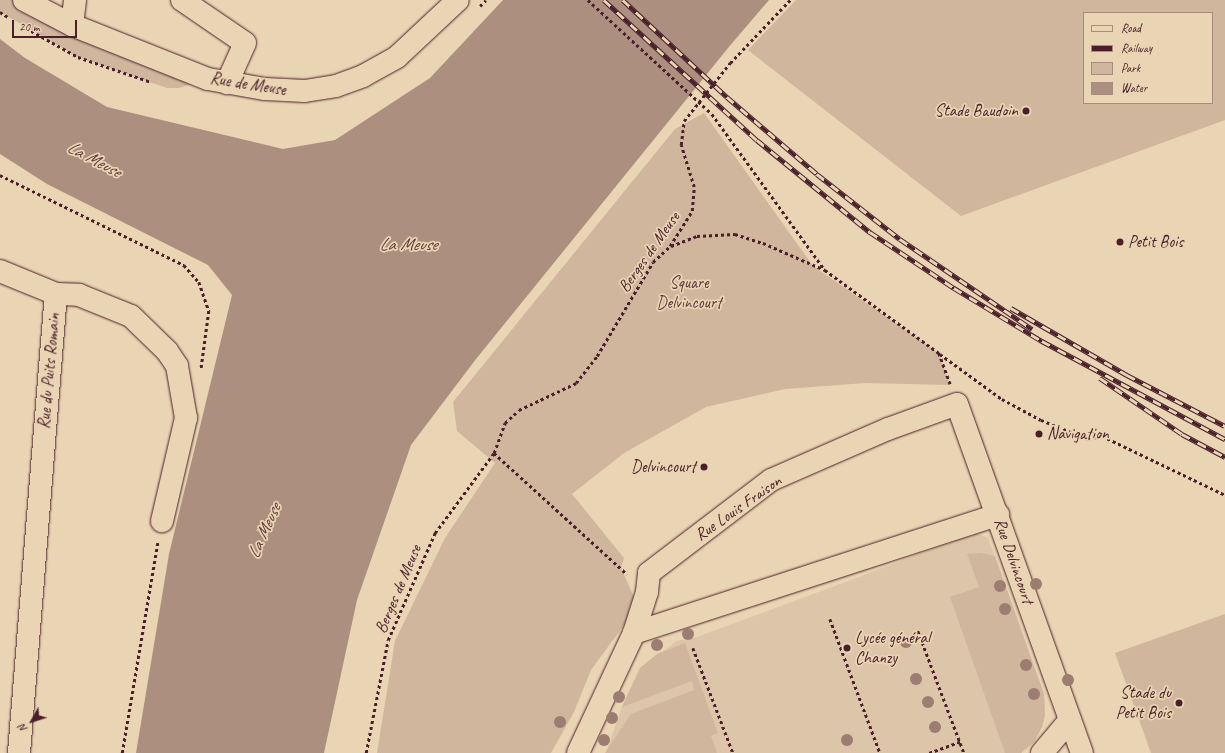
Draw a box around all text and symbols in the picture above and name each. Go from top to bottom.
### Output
scale bar [14,12,79,38]
legend [1083,12,1213,104]
text: 20 m [19,19,39,35]
text: Road [1121,20,1141,36]
text: Railway [1121,40,1152,56]
text: Park [1121,60,1140,76]
street label: Rue de Meuse [209,68,287,100]
text: Water [1121,80,1147,96]
place label: Stade Baudoin [934,101,1018,121]
marker: Stade Baudoin [1021,106,1031,116]
water label: La Meuse [64,136,124,182]
street label: Berges de Meuse [614,208,684,296]
place label: Petit Bois [1128,232,1183,252]
water label: La Meuse [379,233,437,255]
marker: Petit Bois [1115,237,1125,247]
park label: Square Delvincourt [656,273,722,313]
street label: Rue du Puits Romain [34,312,64,430]
place label: Navigation [1047,424,1109,444]
marker: Navigation [1034,429,1044,439]
place label: Delvincourt [631,457,696,477]
marker: Delvincourt [699,462,709,472]
street label: Rue Louis Fraison [691,471,785,545]
water label: La Meuse [242,500,286,562]
street label: Rue Delvincourt [990,515,1038,607]
street label: Berges de Meuse [370,542,426,636]
place label: Lycée général Chanzy [855,628,930,668]
marker: Lycée général Chanzy [842,643,852,653]
place label: Stade du Petit Bois [1116,683,1171,723]
marker: Stade du Petit Bois [1174,698,1184,708]
north arrow [12,701,52,741]
text: N [15,721,30,736]

